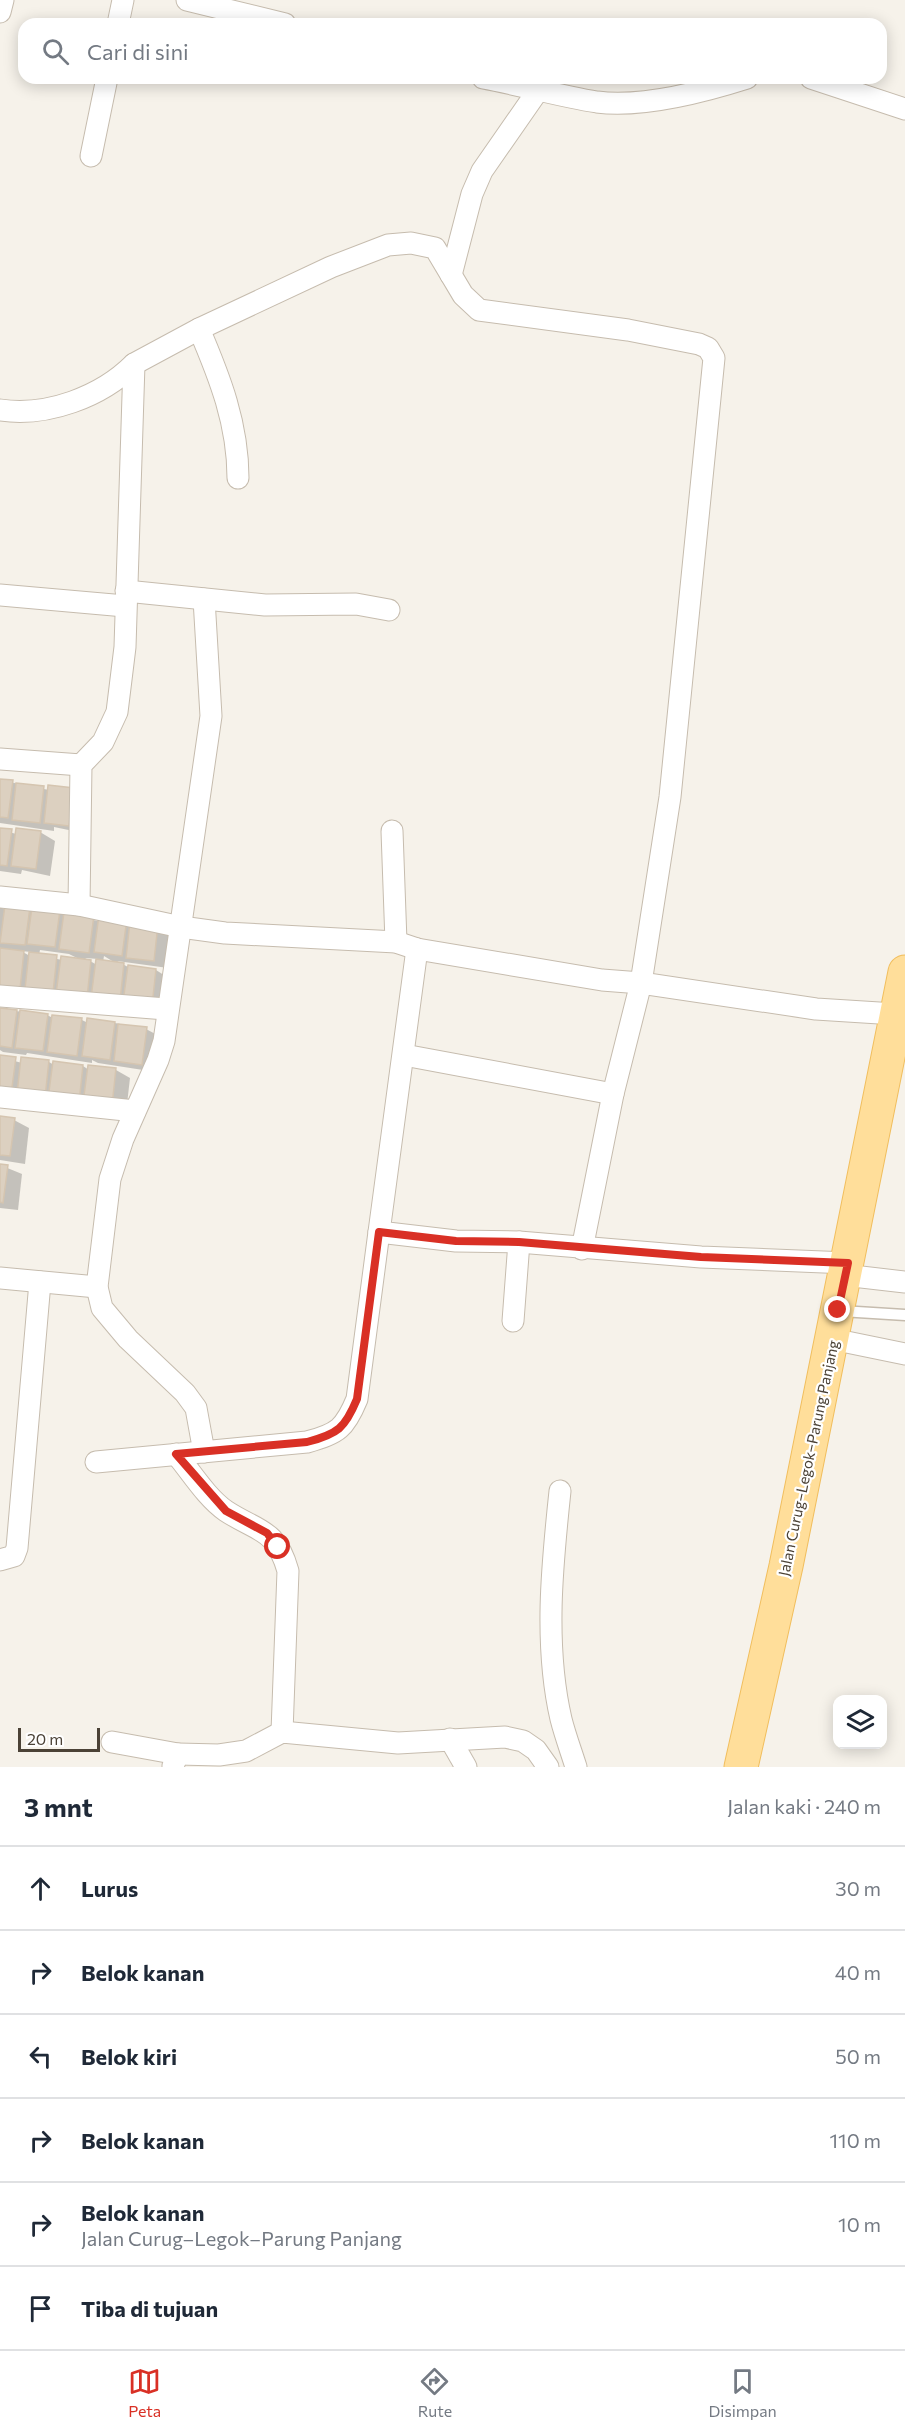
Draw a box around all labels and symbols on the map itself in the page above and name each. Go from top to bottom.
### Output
route end [824,1296,850,1322]
street label: Jalan Curug–Legok–Parung Panjang [774,1338,842,1578]
route start [264,1533,290,1559]
scale bar [18,1725,100,1752]

